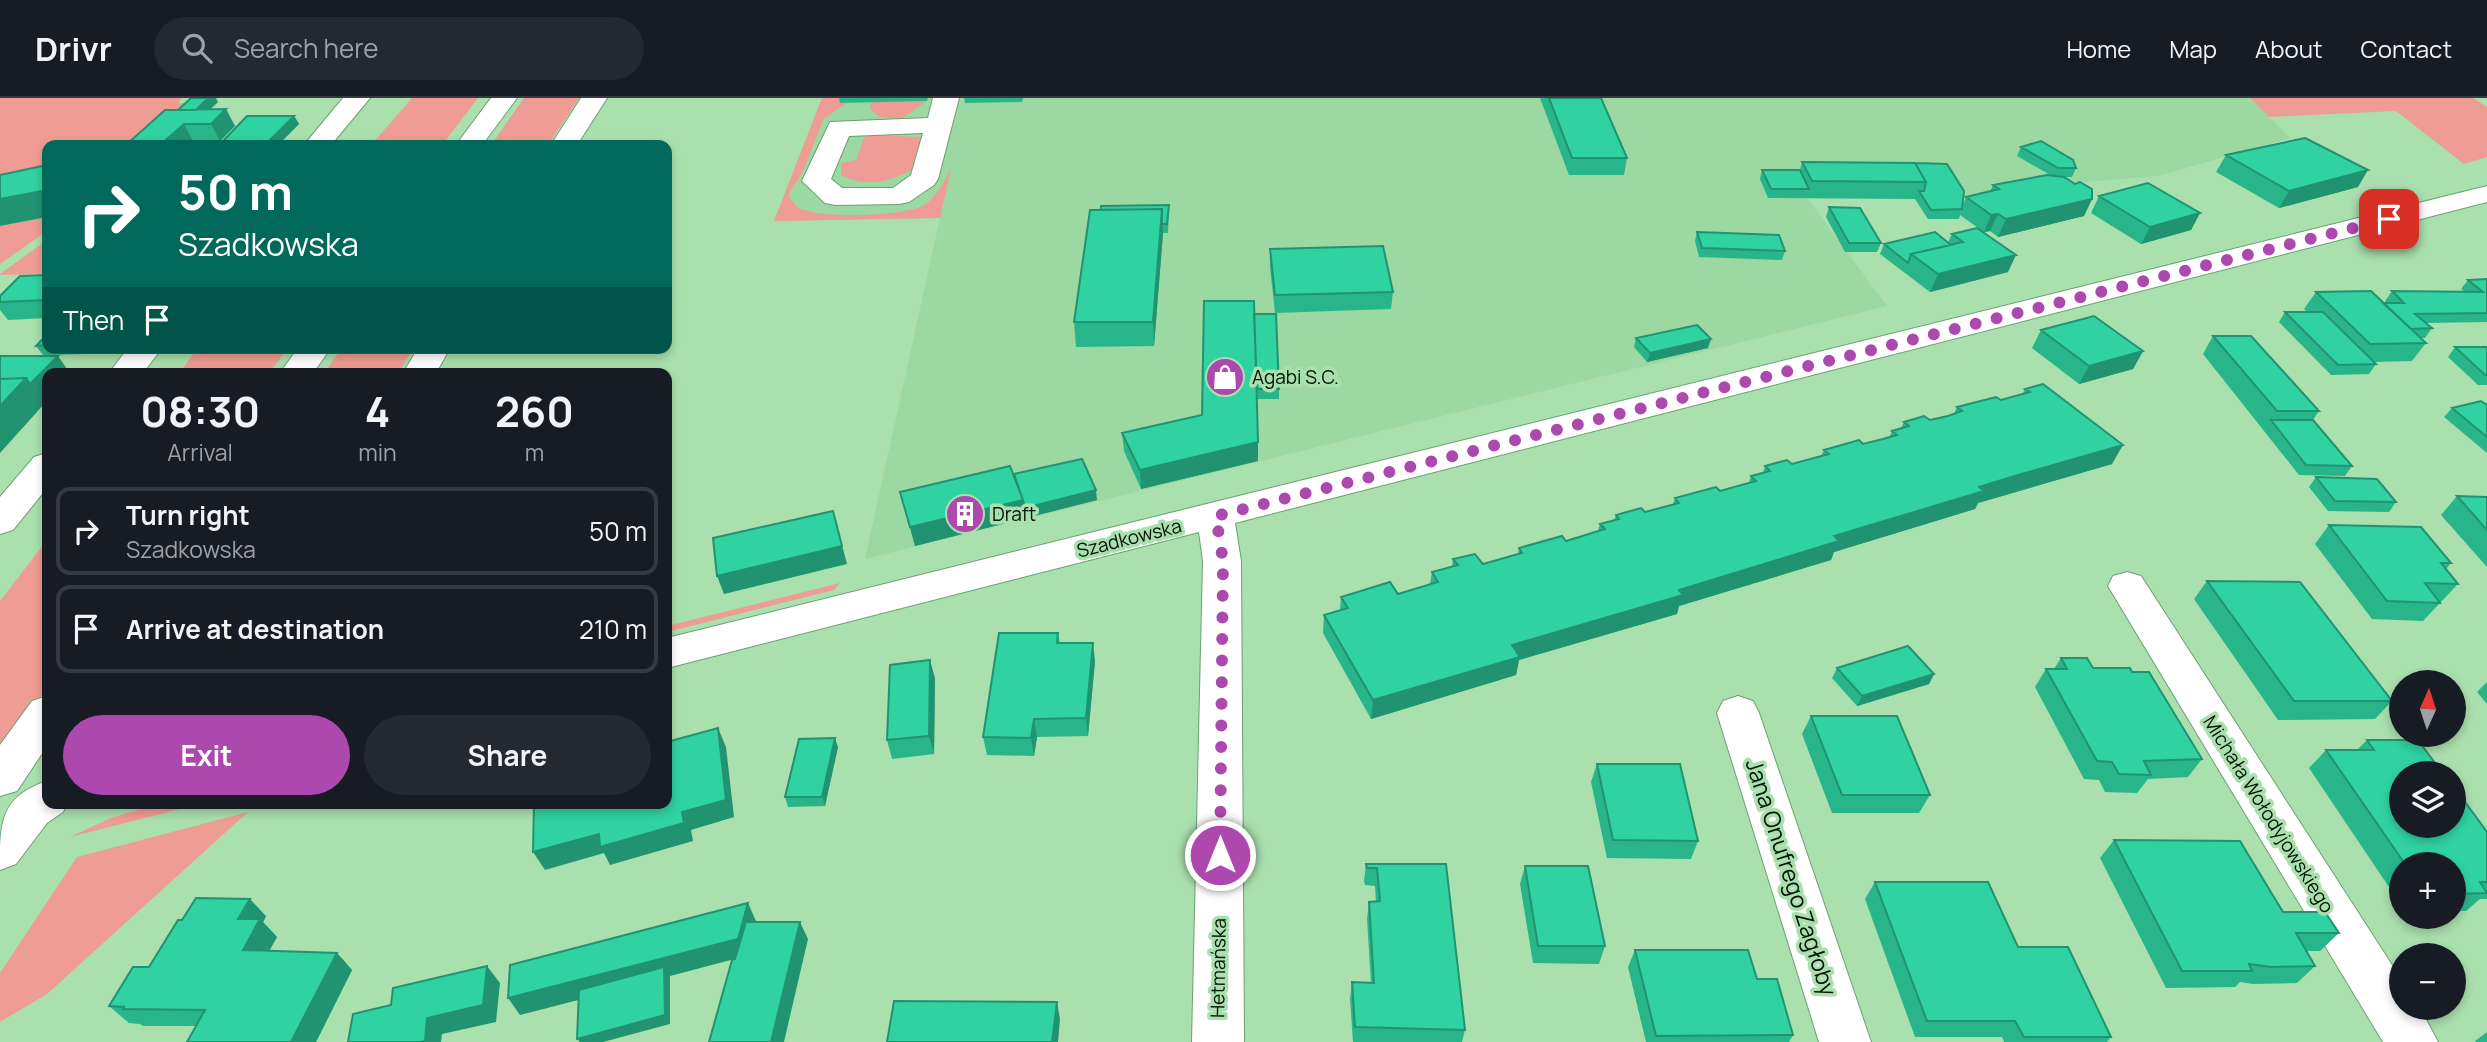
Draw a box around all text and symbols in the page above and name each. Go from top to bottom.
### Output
search box [154,17,644,80]
text: Drivr [35,26,112,71]
icon: search [178,29,216,67]
text: Search here [234,30,378,66]
text: Home [2066,32,2131,65]
text: Map [2169,32,2217,65]
text: About [2255,32,2323,65]
text: Contact [2361,32,2452,65]
text: 50 m [178,158,293,225]
icon: right [63,168,154,259]
pin [2359,189,2419,249]
icon: arrive [2370,200,2408,238]
text: Szadkowska [178,222,359,266]
icon: arrive [138,301,176,339]
text: Then [63,302,124,338]
shop icon: Agabi S.C. [1204,356,1246,398]
place label: Agabi S.C. [1252,364,1339,390]
text: 08:30 [140,382,260,440]
text: 4 [365,382,390,440]
text: 260 [495,382,574,440]
text: Arrival [167,436,233,468]
text: min [358,436,397,468]
text: m [525,436,544,468]
building icon: Draft [944,493,986,535]
text: Turn right [126,497,250,533]
place label: Draft [992,501,1036,527]
icon: right [67,512,105,550]
street label: Szadkowska [1074,512,1184,564]
text: 50 m [589,513,647,549]
text: Szadkowska [126,533,256,565]
icon: arrive [67,610,105,648]
text: Arrive at destination [126,611,384,647]
text: 210 m [579,611,647,647]
north arrow [2389,670,2466,747]
map controls [2389,670,2466,1020]
street label: Michała Wołodyjowskiego [2197,710,2341,918]
button: Exit [63,715,350,795]
button: Share [364,715,651,795]
street label: Jana Onufrego Zagłoby [1739,754,1845,1000]
button: layers [2389,761,2466,838]
position arrow [1183,818,1257,892]
button: + [2389,852,2466,929]
street label: Hetmańska [1204,918,1232,1018]
button: − [2389,943,2466,1020]

